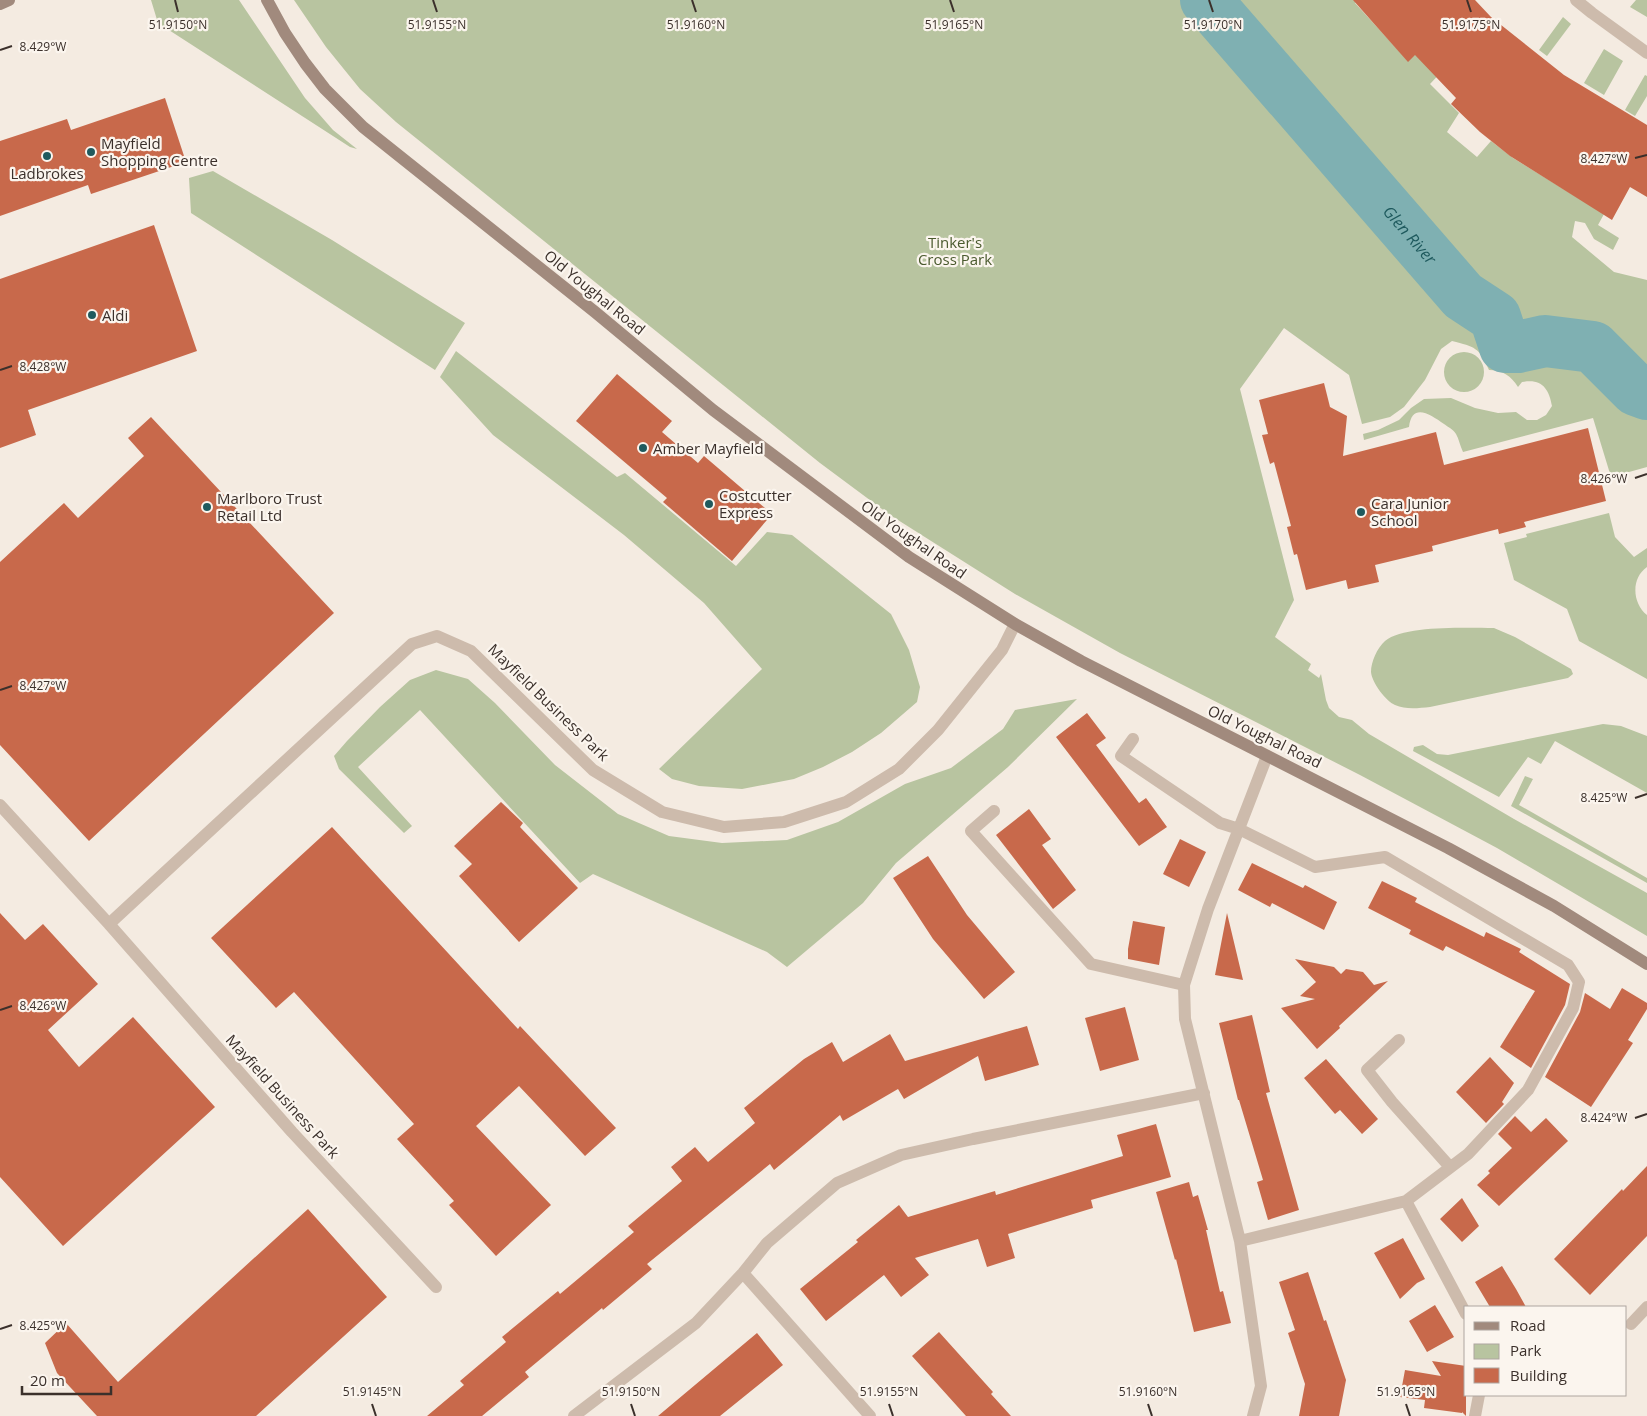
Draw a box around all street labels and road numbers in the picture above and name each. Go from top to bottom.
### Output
street label: Old Youghal Road [540,245,650,339]
street label: Old Youghal Road [857,495,971,583]
street label: Mayfield Business Park [484,639,614,765]
street label: Old Youghal Road [1205,700,1325,772]
street label: Mayfield Business Park [222,1030,344,1162]

